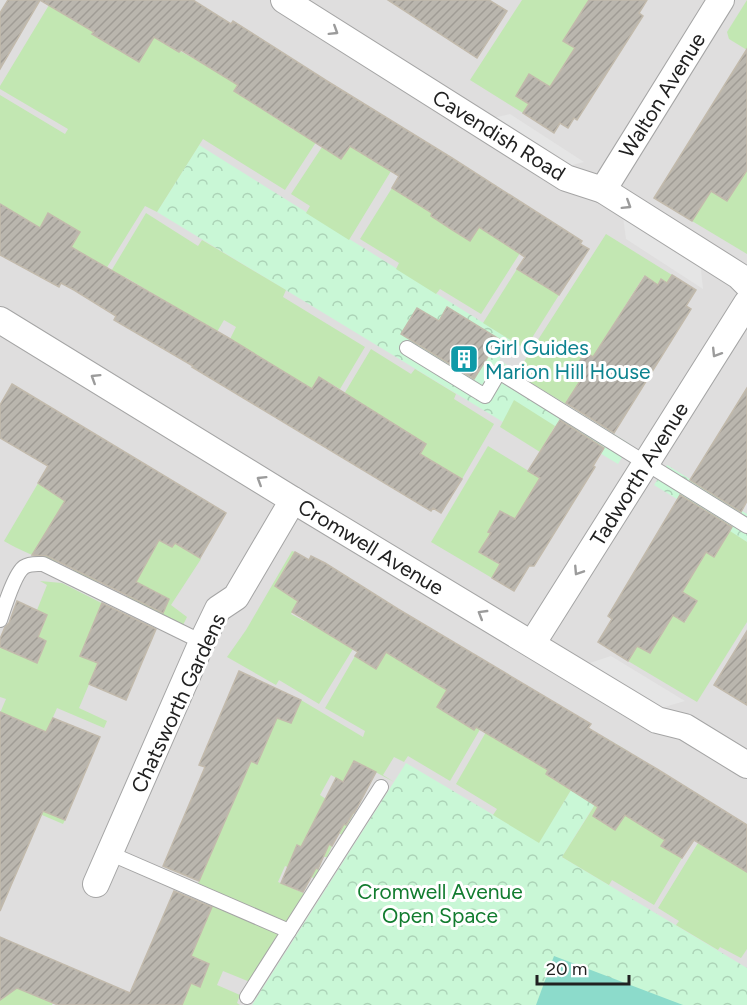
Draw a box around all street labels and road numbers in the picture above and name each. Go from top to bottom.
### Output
street label: Walton Avenue [614,28,710,162]
street label: Cavendish Road [428,84,570,186]
street label: Tadworth Avenue [585,398,693,550]
street label: Cromwell Avenue [294,494,448,600]
street label: Chatsworth Gardens [126,609,230,797]

